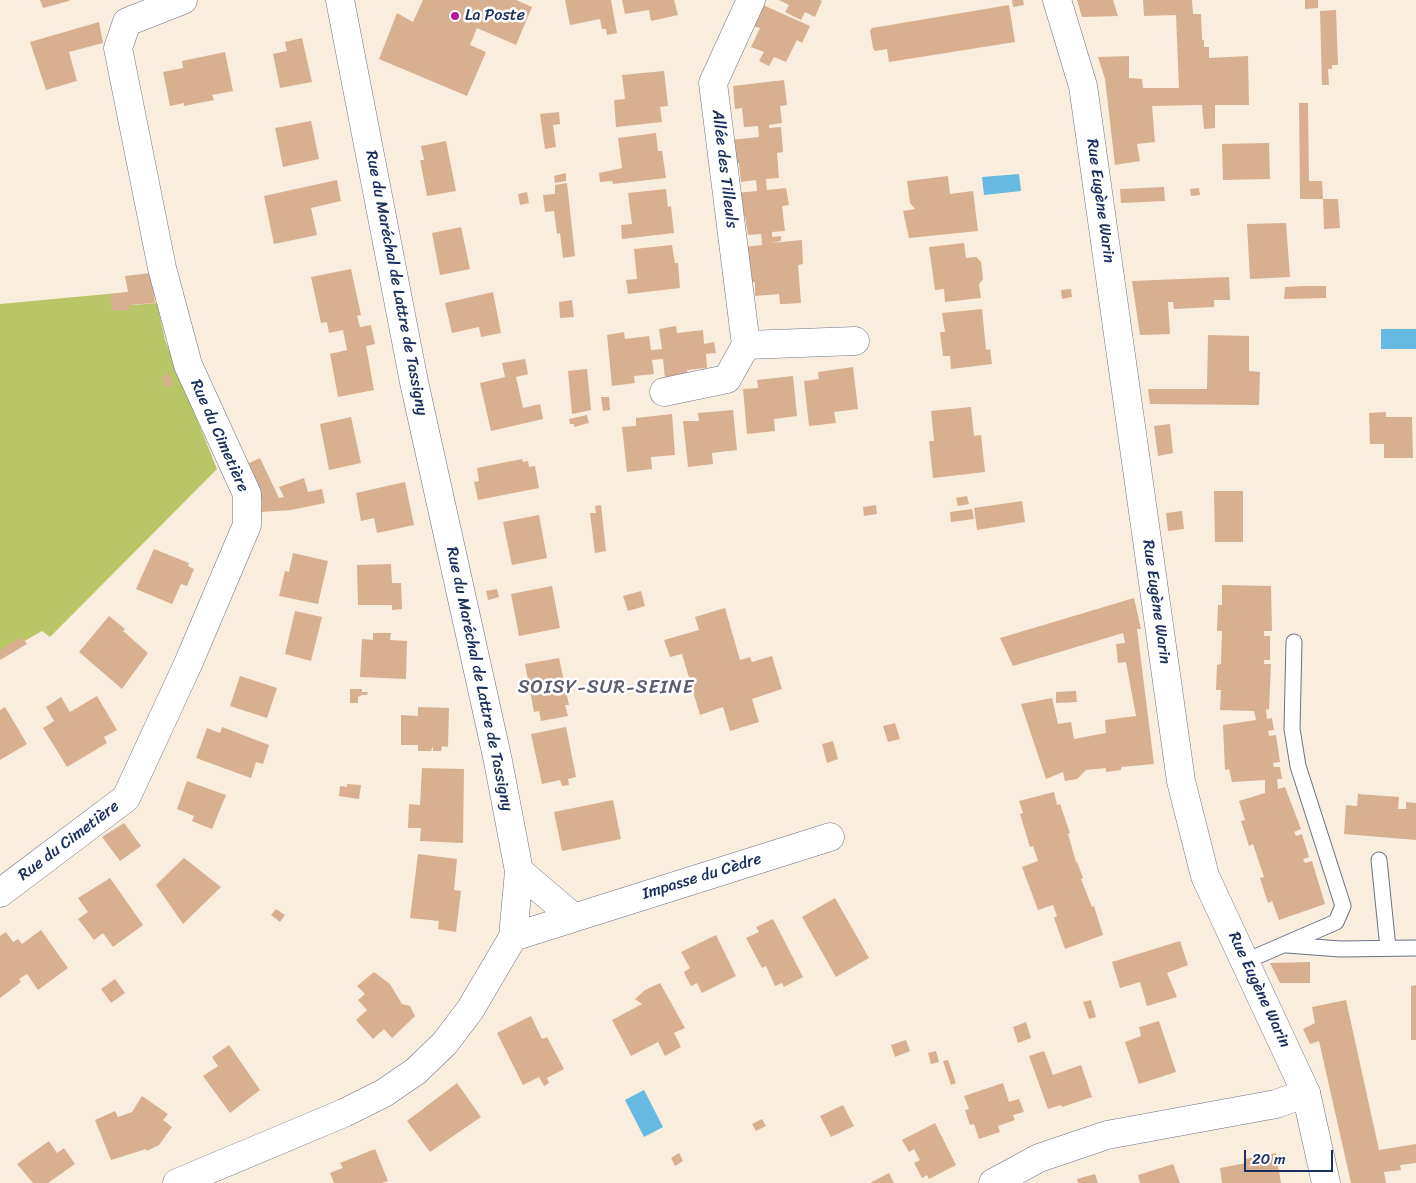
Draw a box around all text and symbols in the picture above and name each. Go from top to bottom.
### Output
place label: La Poste [465,6,525,26]
marker: La Poste [449,10,461,22]
street label: Allée des Tilleuls [707,108,741,230]
street label: Rue Eugène Warin [1082,138,1118,264]
street label: Rue du Maréchal de Lattre de Tassigny [361,149,431,417]
street label: Rue du Cimetière [186,377,252,495]
street label: Rue Eugène Warin [1138,539,1174,665]
street label: Rue du Maréchal de Lattre de Tassigny [442,545,516,813]
district label: SOISY-SUR-SEINE [519,677,693,699]
street label: Rue du Cimetière [15,797,123,885]
street label: Impasse du Cèdre [640,850,764,904]
street label: Rue Eugène Warin [1224,929,1294,1051]
scale bar [1246,1140,1335,1172]
text: 20 m [1252,1146,1286,1172]

